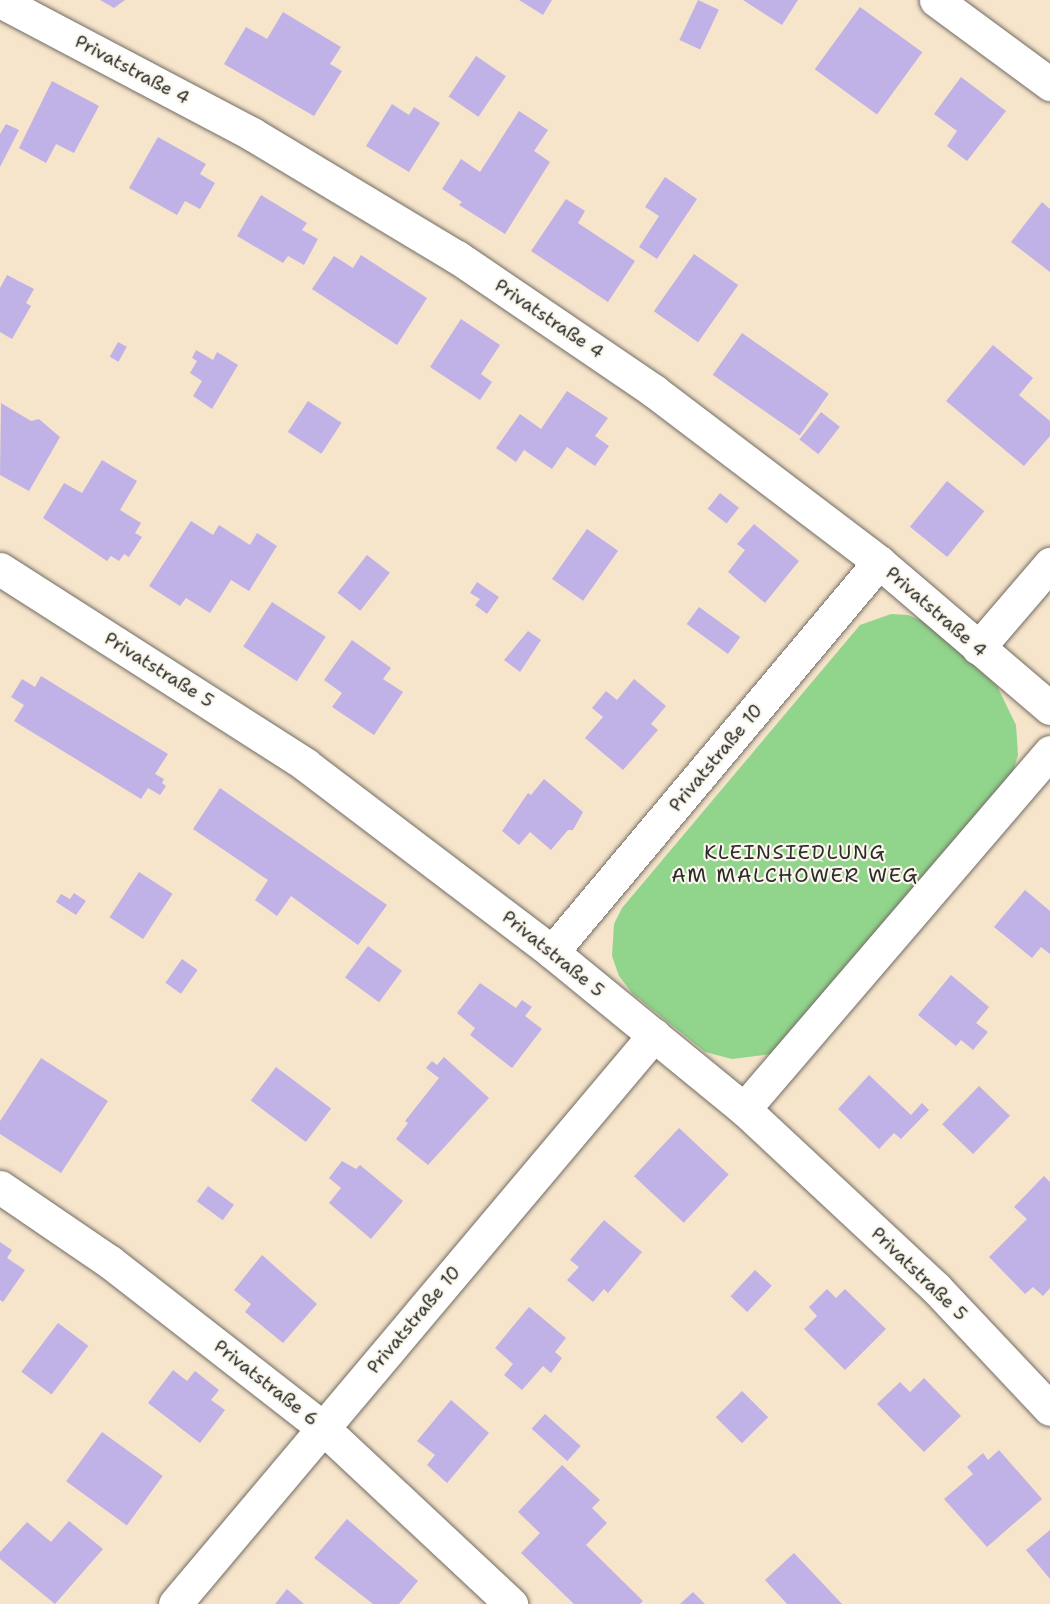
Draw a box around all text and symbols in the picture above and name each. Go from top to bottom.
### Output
street label: Privatstraße 4 [71,31,193,109]
street label: Privatstraße 4 [491,275,607,363]
street label: Privatstraße 4 [881,562,991,662]
street label: Privatstraße 5 [100,628,218,712]
street label: Privatstraße 10 [665,700,767,816]
district label: KLEINSIEDLUNG AM MALCHOWER WEG [671,840,919,887]
street label: Privatstraße 5 [498,906,608,1002]
street label: Privatstraße 5 [867,1223,971,1325]
street label: Privatstraße 10 [363,1262,465,1378]
street label: Privatstraße 6 [210,1336,322,1430]

